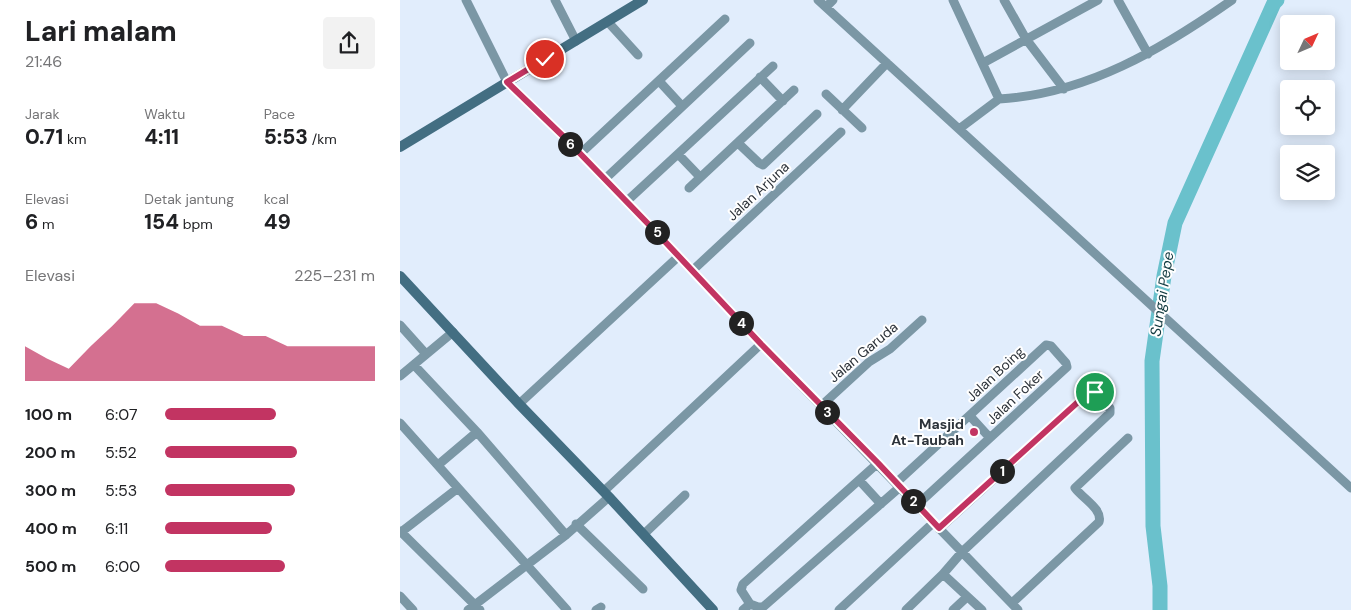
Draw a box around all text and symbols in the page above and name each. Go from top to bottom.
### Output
text: Lari malam [25,13,177,50]
north arrow [1280,15,1335,70]
map controls [1280,15,1335,200]
button: share [323,17,375,69]
pin [524,38,566,80]
icon: check [531,45,559,73]
text: 21:46 [25,51,62,72]
button: locate [1280,80,1335,135]
text: Jarak [25,105,59,123]
text: Waktu [144,105,185,123]
text: Pace [264,105,295,123]
text: 0.71 [25,123,63,151]
text: 4:11 [144,123,179,151]
text: 5:53 [264,123,308,151]
text: km [63,130,87,148]
text: /km [308,130,337,148]
pin: 6 [558,132,582,156]
text: 6 [566,135,575,153]
button: layers [1280,145,1335,200]
street label: Jalan Arjuna [723,158,793,224]
text: Elevasi [25,190,69,208]
text: Detak jantung [144,190,234,208]
text: kcal [264,190,289,208]
text: 6 [25,208,38,236]
text: 154 [144,208,179,236]
text: 49 [264,208,291,236]
text: m [38,215,55,233]
text: bpm [179,215,213,233]
pin: 5 [644,220,670,244]
text: 5 [653,223,662,241]
water label: Sungai Pepe [1145,250,1179,338]
text: Elevasi [25,265,75,286]
text: 225–231 m [294,265,375,286]
pin: 4 [728,310,754,336]
text: 4 [737,314,746,332]
street label: Jalan Garuda [825,318,901,386]
street label: Jalan Boing [962,342,1028,406]
street label: Jalan Foker [982,366,1048,428]
pin [1074,371,1116,413]
icon: arrive [1081,378,1109,406]
pin: 3 [814,400,840,424]
text: 3 [823,403,832,421]
text: 100 m [25,404,72,425]
text: 6:07 [105,404,138,425]
place label: Masjid At-Taubah [891,415,964,449]
marker: Masjid At-Taubah [968,426,980,438]
text: 200 m [25,442,76,463]
text: 5:52 [105,442,137,463]
pin: 1 [990,458,1014,484]
text: 1 [1000,462,1005,480]
text: 300 m [25,480,76,501]
text: 5:53 [105,480,137,501]
pin: 2 [900,488,926,514]
text: 2 [909,492,918,510]
text: 400 m [25,518,77,539]
text: 6:11 [105,518,128,539]
text: 500 m [25,556,76,577]
text: 6:00 [105,556,140,577]

